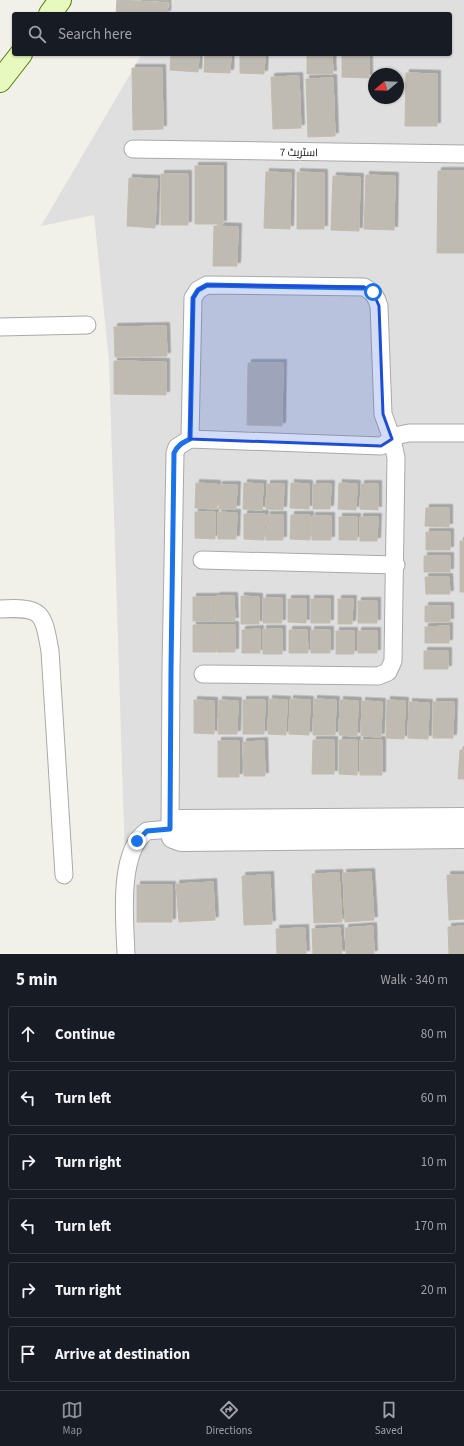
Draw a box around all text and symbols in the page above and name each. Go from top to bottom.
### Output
search box [12,12,452,56]
icon: search [26,23,48,45]
text: Search here [58,24,132,45]
north arrow [368,68,404,104]
street label: اسٹریٹ 7 [280,145,318,160]
route start [364,283,382,301]
route end [128,832,146,850]
text: 5 min [16,968,57,992]
text: Walk · 340 m [380,971,448,989]
icon: ahead [17,1023,39,1045]
text: Continue [55,1024,115,1045]
text: 80 m [421,1025,447,1043]
icon: left [17,1087,39,1109]
text: Turn left [55,1088,111,1109]
text: 60 m [421,1089,447,1107]
icon: right [17,1151,39,1173]
text: Turn right [55,1152,121,1173]
text: 10 m [421,1153,447,1171]
icon: left [17,1215,39,1237]
text: Turn left [55,1216,111,1237]
text: 170 m [414,1217,447,1235]
icon: right [17,1279,39,1301]
text: Turn right [55,1280,121,1301]
text: 20 m [421,1281,447,1299]
icon: arrive [17,1343,39,1365]
text: Arrive at destination [55,1344,190,1365]
tab: Map [61,1399,83,1438]
tab: Directions [206,1399,252,1438]
tab: Saved [375,1399,403,1438]

